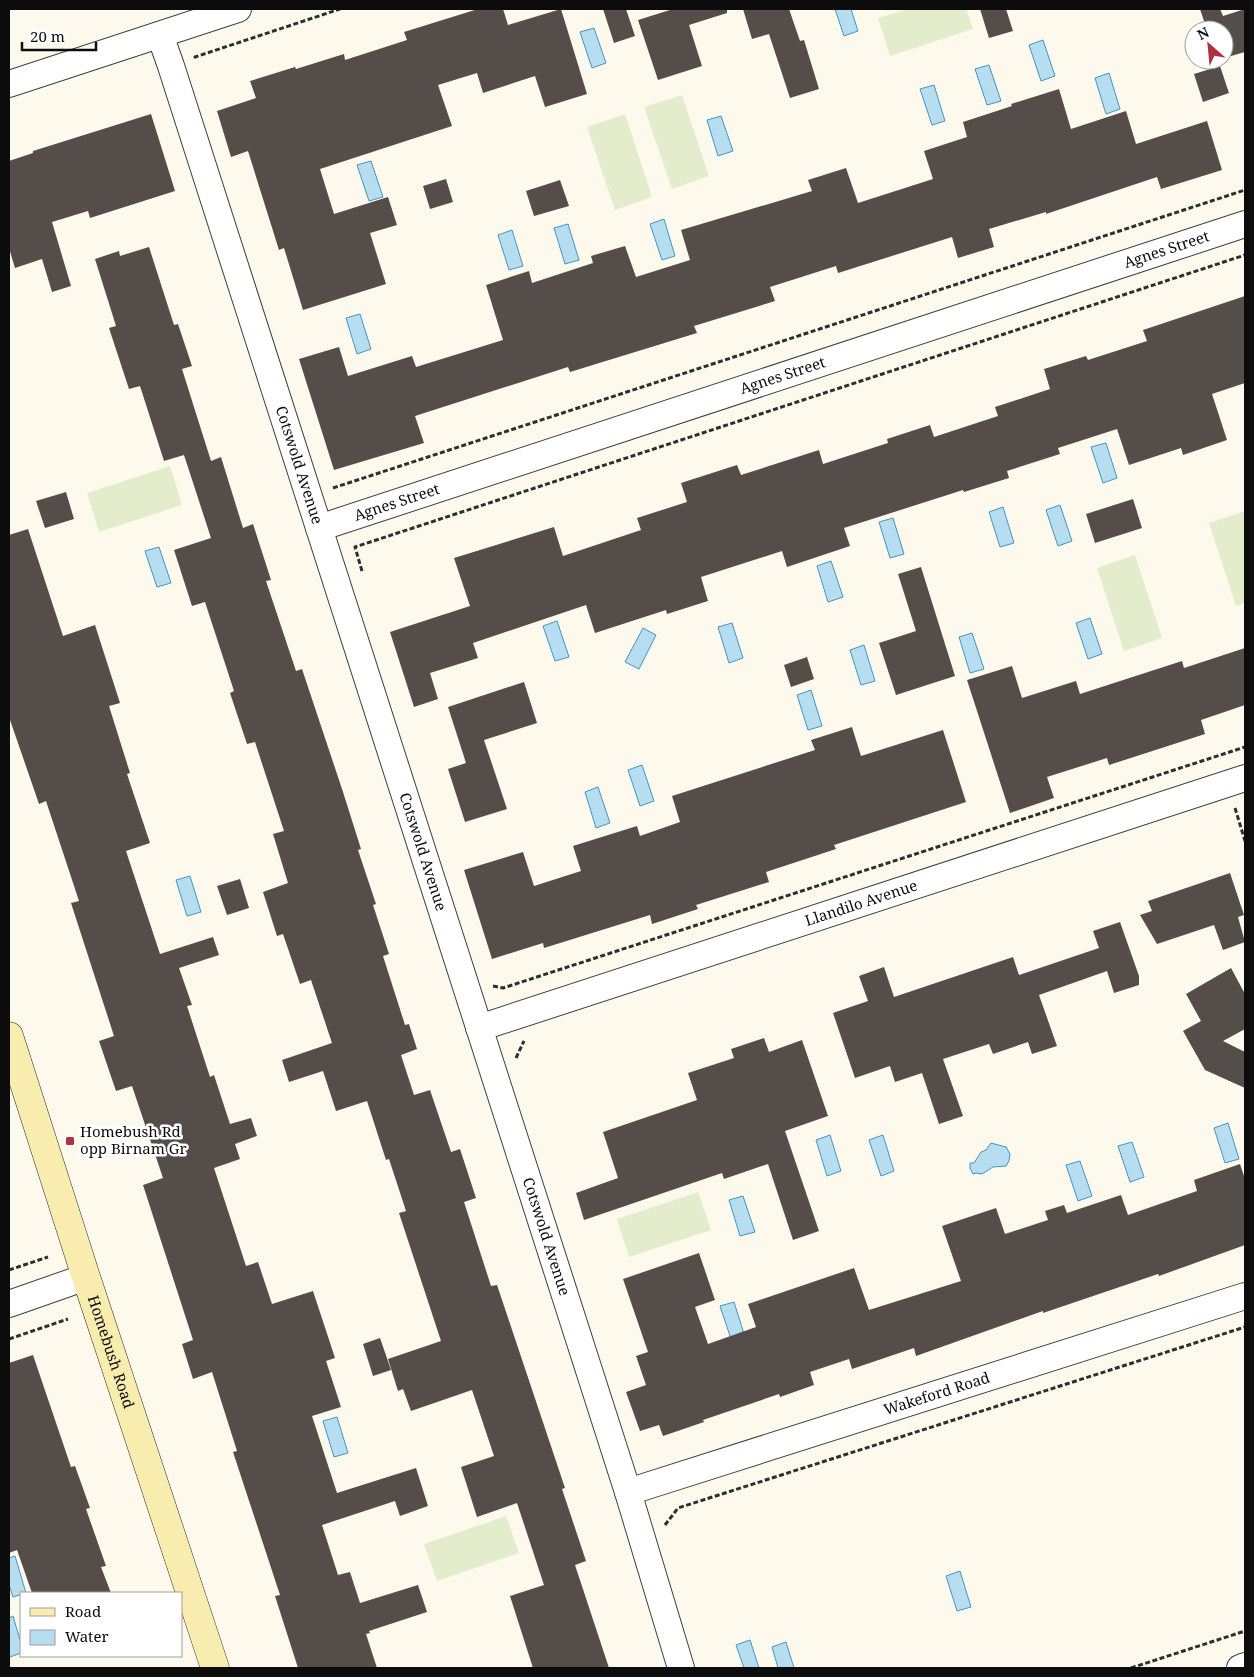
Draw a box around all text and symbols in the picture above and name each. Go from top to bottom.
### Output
scale bar [22,20,96,52]
north arrow [1184,20,1234,70]
text: N [1194,22,1212,44]
text: 20 m [30,26,65,46]
street label: Agnes Street [1121,225,1211,272]
street label: Agnes Street [737,352,828,398]
street label: Cotswold Avenue [272,403,328,526]
street label: Agnes Street [351,478,442,525]
street label: Cotswold Avenue [395,790,452,913]
street label: Llandilo Avenue [802,875,920,930]
place label: Homebush Rd opp Birnam Gr [80,1121,187,1158]
marker: Homebush Rd opp Birnam Gr [64,1135,76,1147]
street label: Cotswold Avenue [519,1175,575,1298]
street label: Homebush Road [84,1293,140,1411]
street label: Wakeford Road [881,1367,992,1419]
legend [20,1592,182,1657]
text: Road [65,1601,101,1621]
text: Water [65,1626,108,1646]

